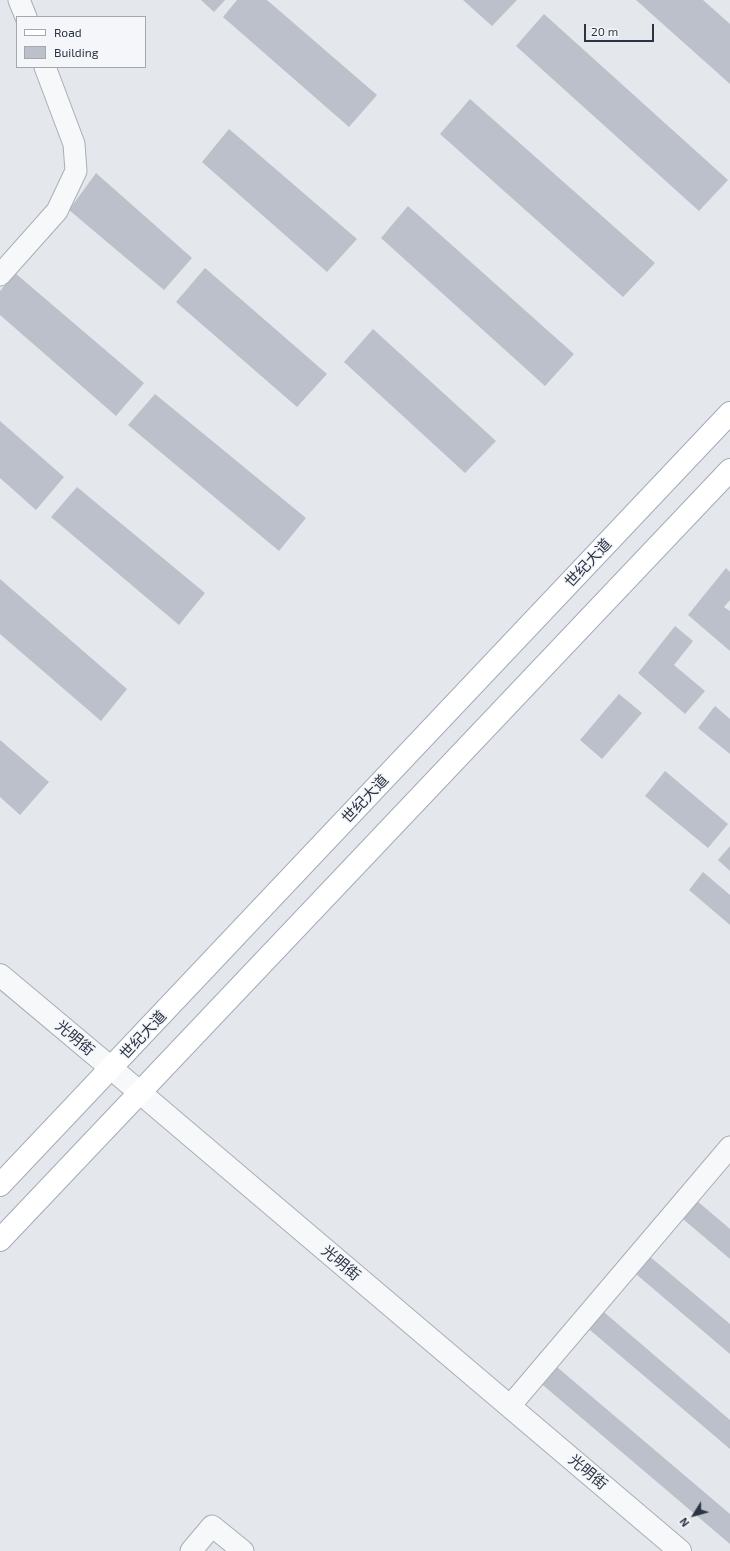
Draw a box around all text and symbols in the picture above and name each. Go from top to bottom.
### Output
legend [16,16,146,68]
scale bar [586,16,656,42]
text: 20 m [591,24,618,38]
text: Road [54,25,82,39]
text: Building [54,45,98,59]
street label: 世纪大道 [561,535,615,591]
street label: 世纪大道 [338,771,392,827]
street label: 世纪大道 [116,1007,170,1063]
street label: 光明街 [52,1017,98,1059]
street label: 光明街 [318,1242,364,1284]
street label: 光明街 [565,1451,611,1493]
north arrow [674,1495,714,1535]
text: N [676,1515,692,1530]

